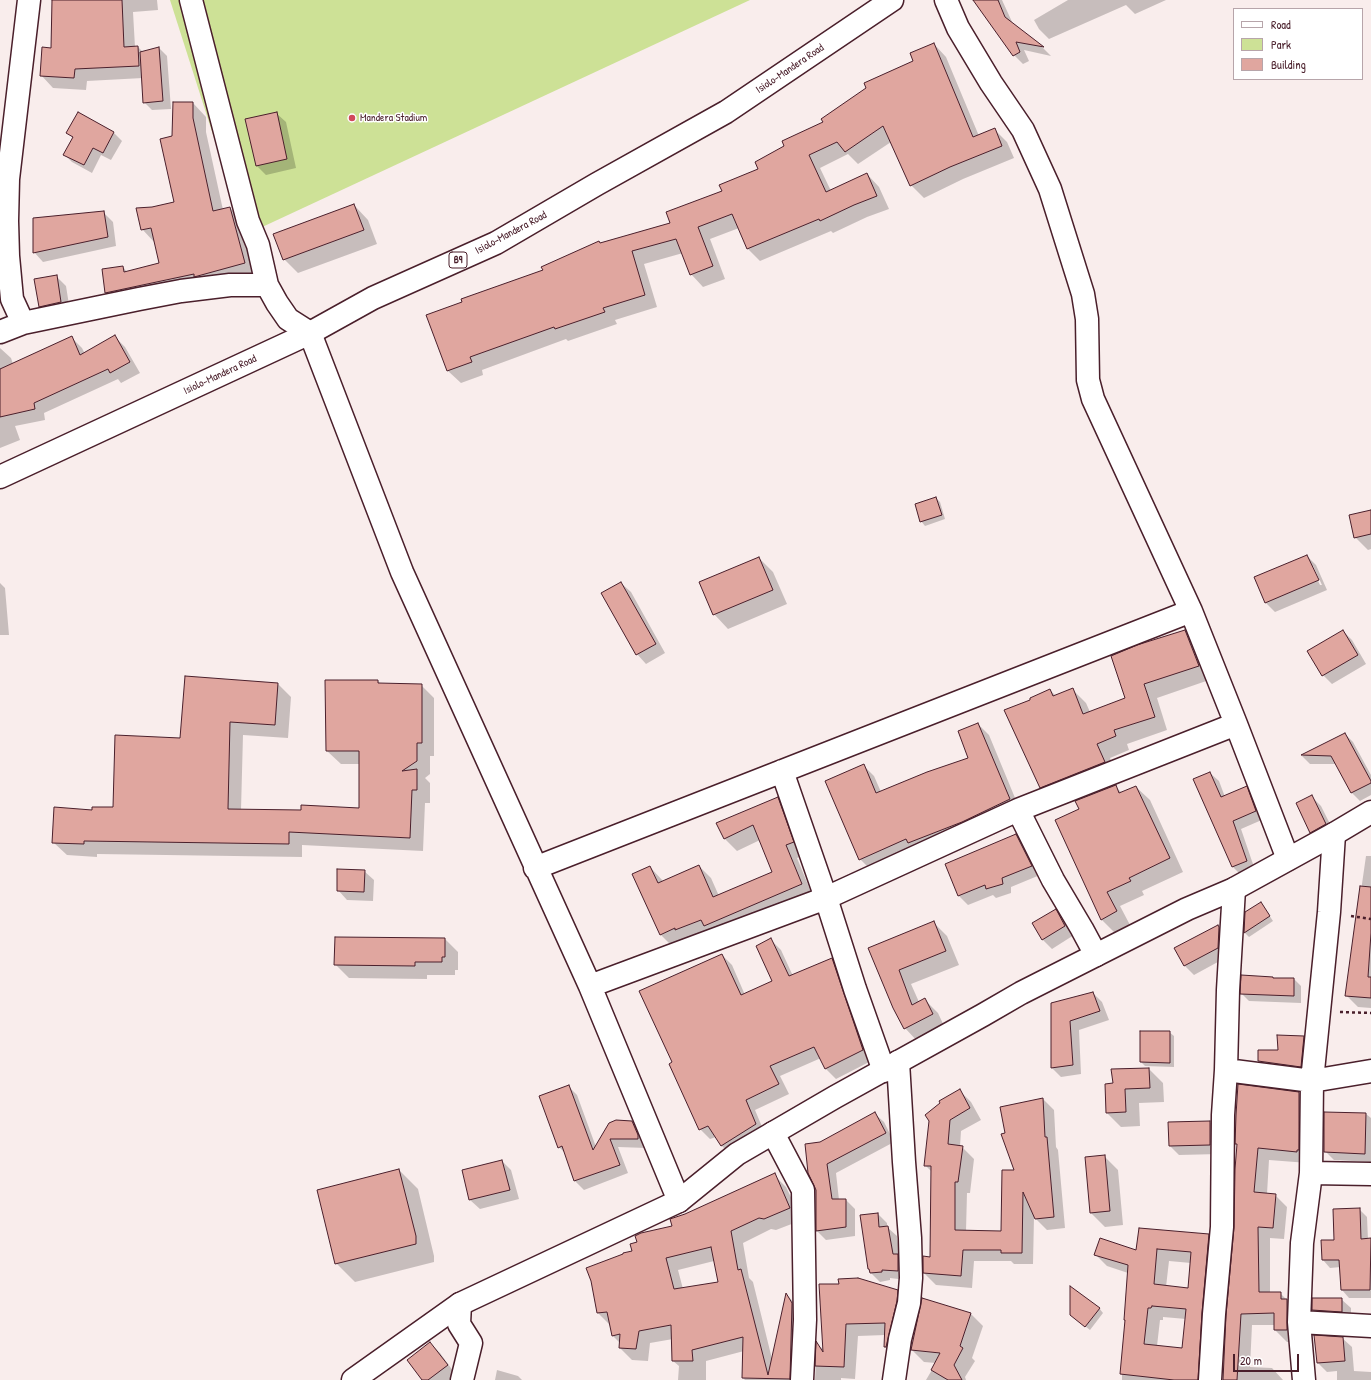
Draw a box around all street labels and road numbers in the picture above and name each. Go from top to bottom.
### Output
street label: Isiolo-Mandera Road [754,41,826,97]
street label: Isiolo-Mandera Road [473,209,549,257]
road number: B9 [449,252,467,268]
street label: Isiolo-Mandera Road [181,352,259,398]

